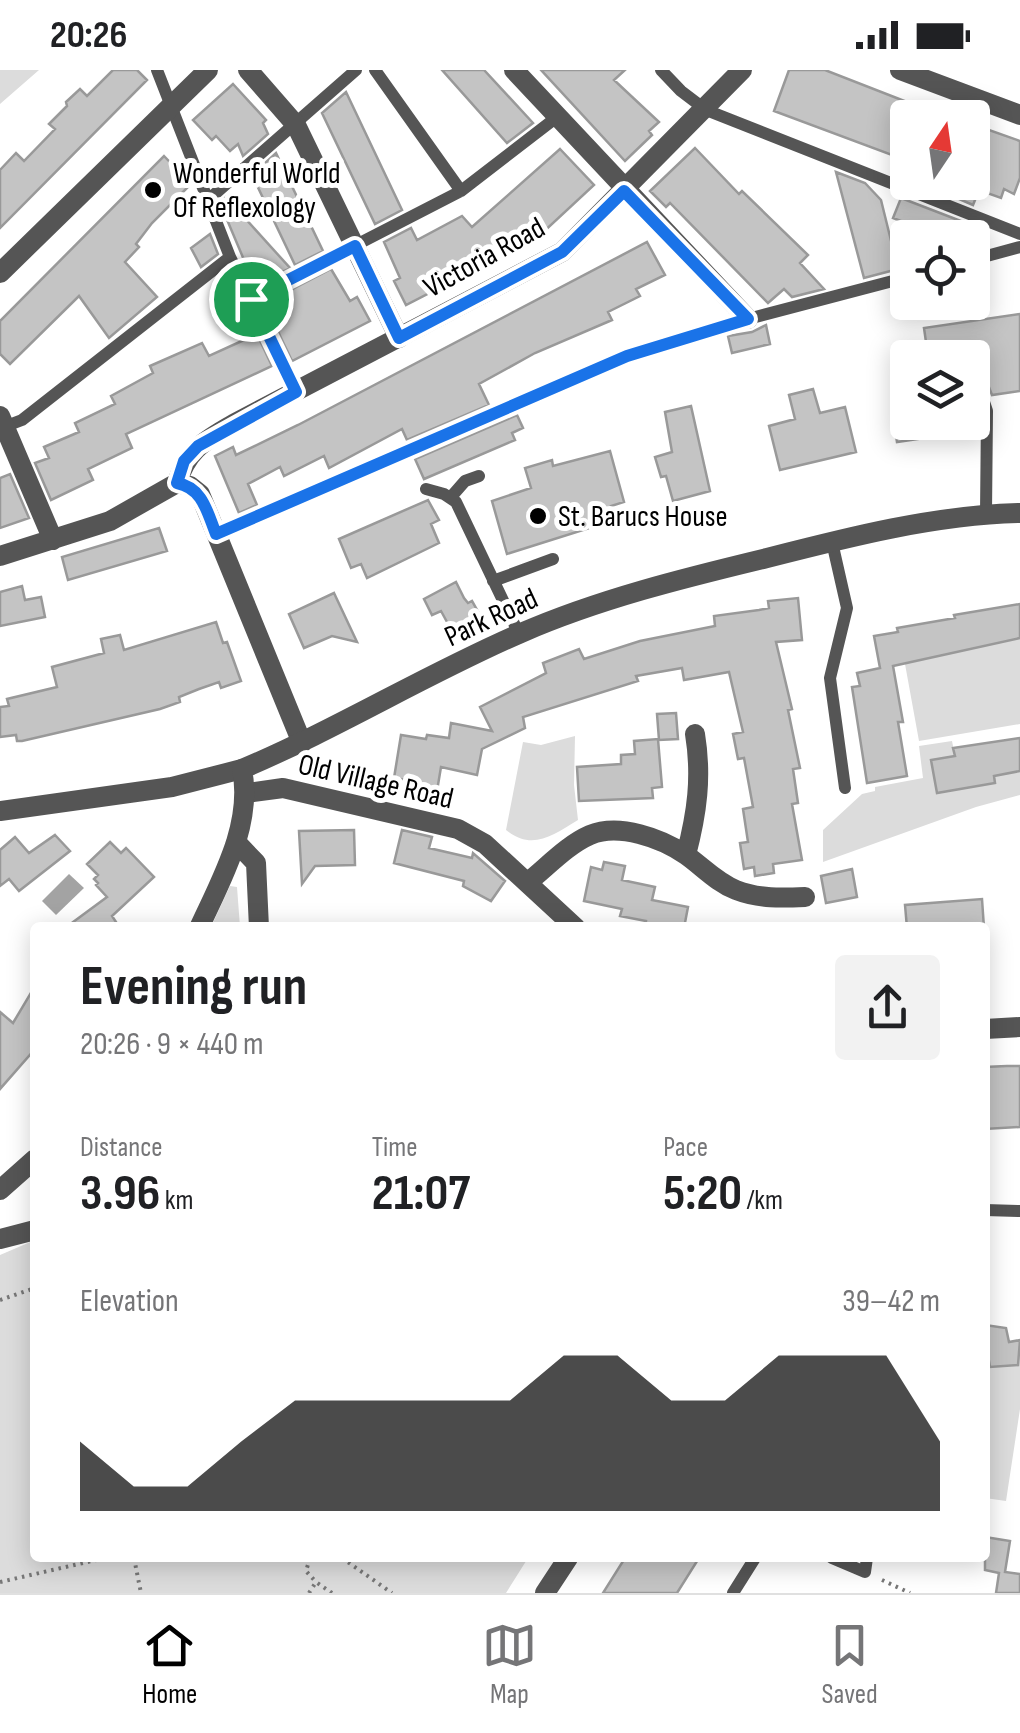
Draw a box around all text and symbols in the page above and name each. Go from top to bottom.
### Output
text: 20:26 [50,13,127,58]
north arrow [890,100,990,200]
map controls [890,100,990,440]
place label: Wonderful World Of Reflexology [173,156,341,226]
marker: Wonderful World Of Reflexology [142,179,164,201]
street label: Victoria Road [418,210,551,306]
button: locate [890,220,990,320]
pin [209,257,294,342]
icon: arrive [224,272,279,327]
button: layers [890,340,990,440]
place label: St. Barucs House [558,499,728,535]
marker: St. Barucs House [527,505,549,527]
street label: Park Road [439,581,544,655]
street label: Old Village Road [295,747,457,817]
text: Evening run [80,954,307,1021]
button: share [835,955,940,1060]
text: 20:26 · 9 × 440 m [80,1025,264,1064]
text: Distance [80,1131,163,1164]
text: Time [372,1131,417,1164]
text: Pace [663,1131,708,1164]
text: 3.96 [80,1164,160,1224]
text: 21:07 [372,1164,470,1224]
text: 5:20 [663,1164,742,1224]
text: km [160,1184,193,1217]
text: /km [742,1184,783,1217]
text: Elevation [80,1282,179,1321]
text: 39–42 m [842,1282,940,1321]
tab: Home [142,1618,197,1711]
tab: Map [482,1618,537,1711]
tab: Saved [822,1618,878,1711]

